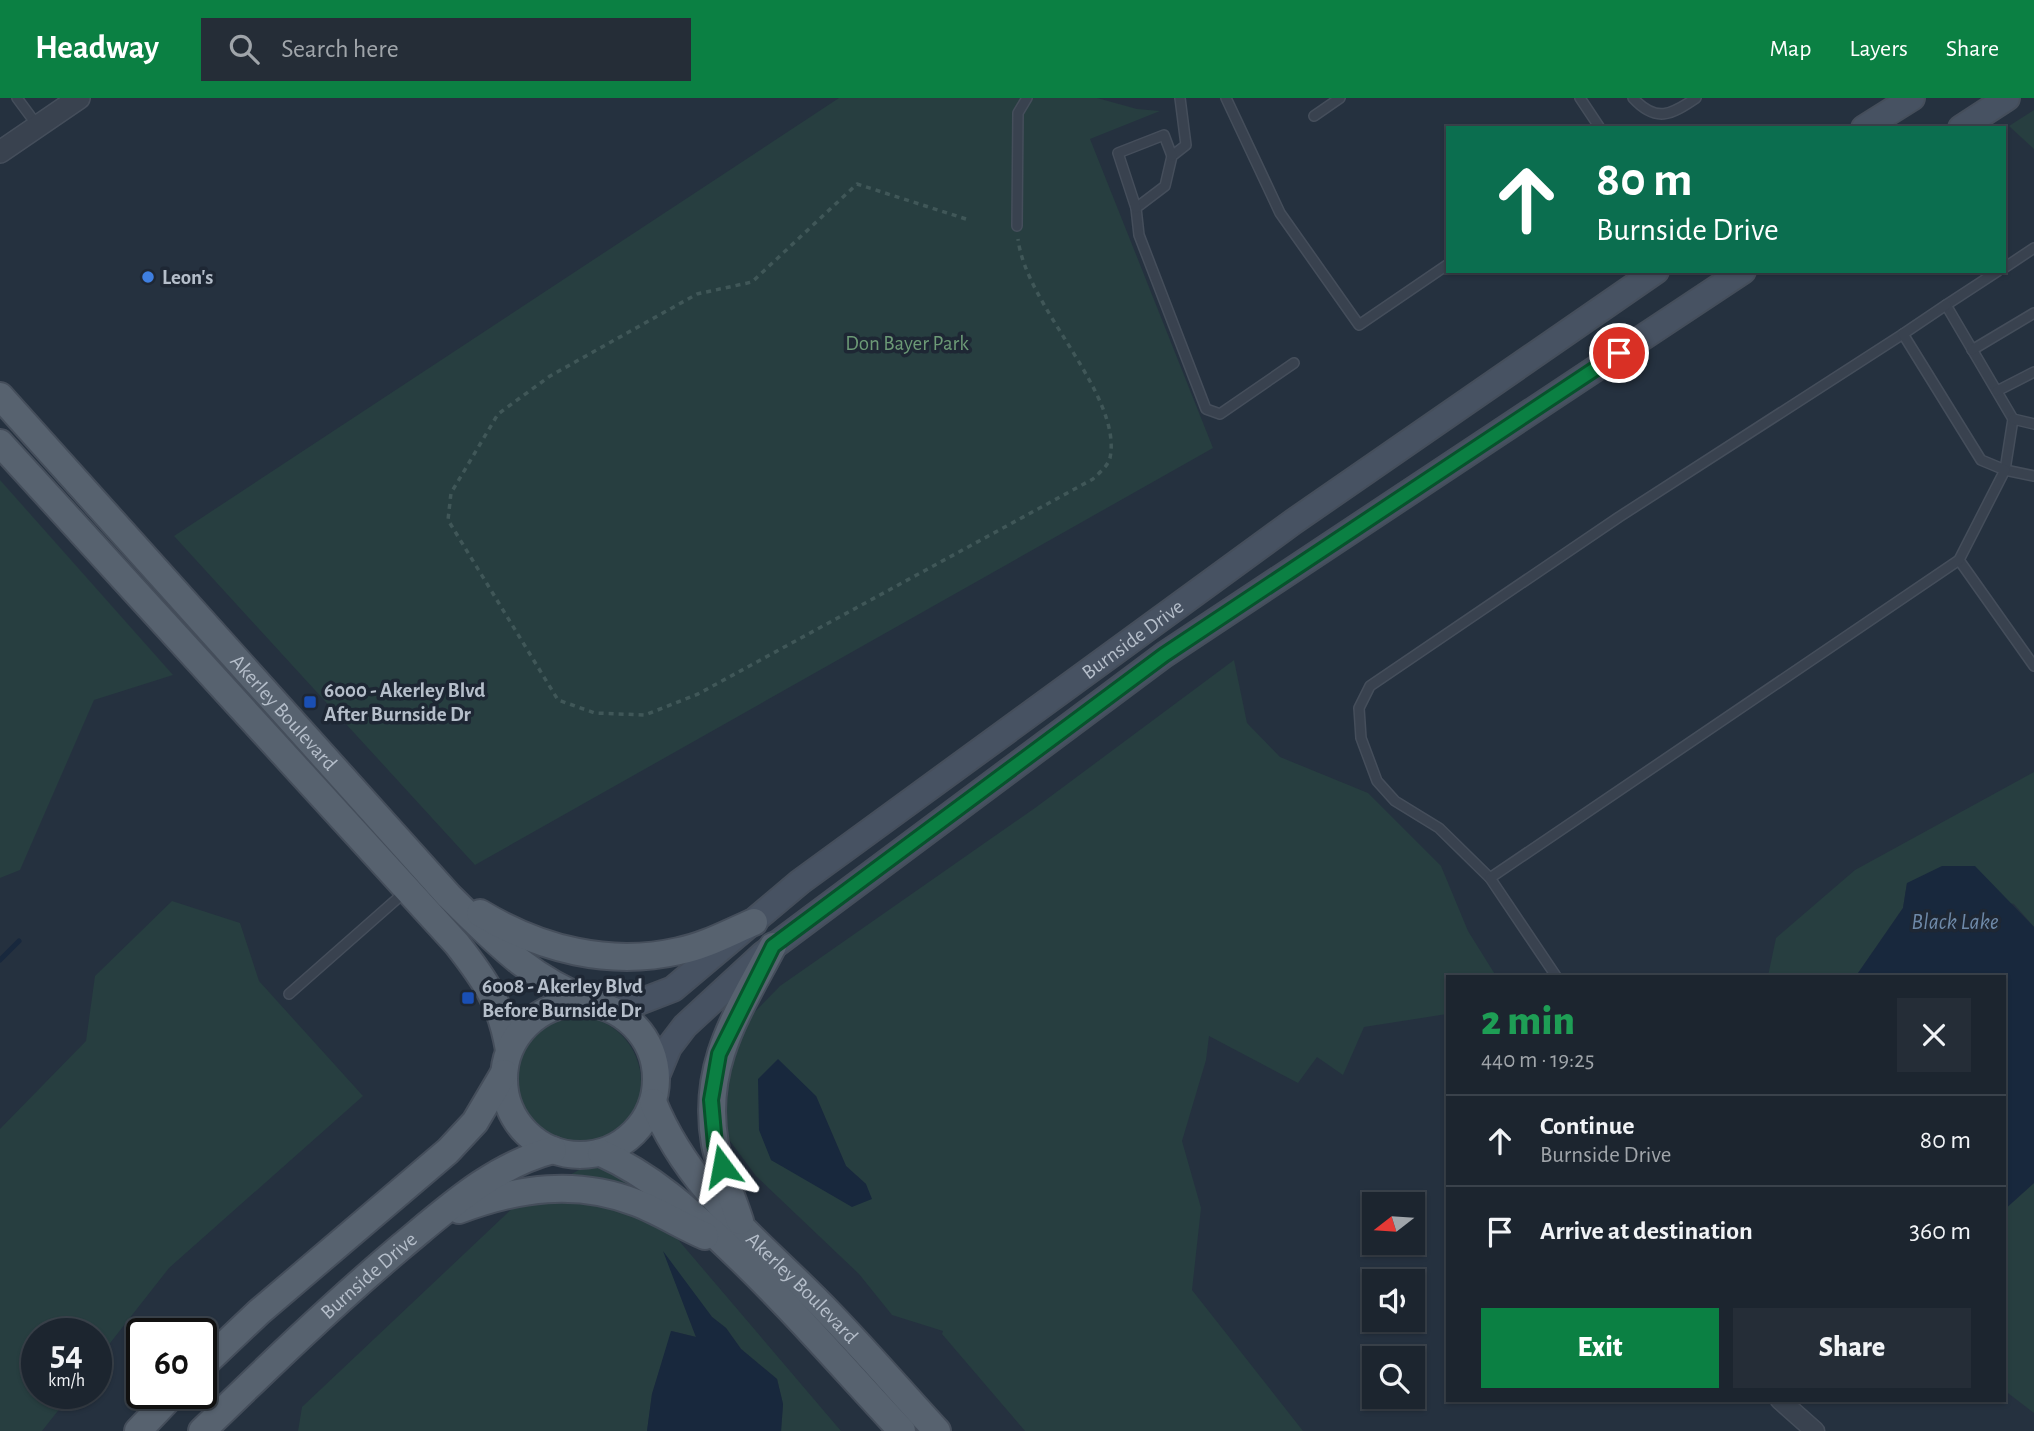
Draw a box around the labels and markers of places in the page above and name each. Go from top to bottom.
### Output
place label: Leon's [162,267,213,288]
marker: Leon's [140,269,156,285]
pin [1589,323,1649,383]
place label: 6000 - Akerley Blvd After Burnside Dr [324,680,485,725]
marker: 6000 - Akerley Blvd After Burnside Dr [302,694,318,710]
place label: 6008 - Akerley Blvd Before Burnside Dr [482,976,643,1021]
marker: 6008 - Akerley Blvd Before Burnside Dr [460,990,476,1006]

